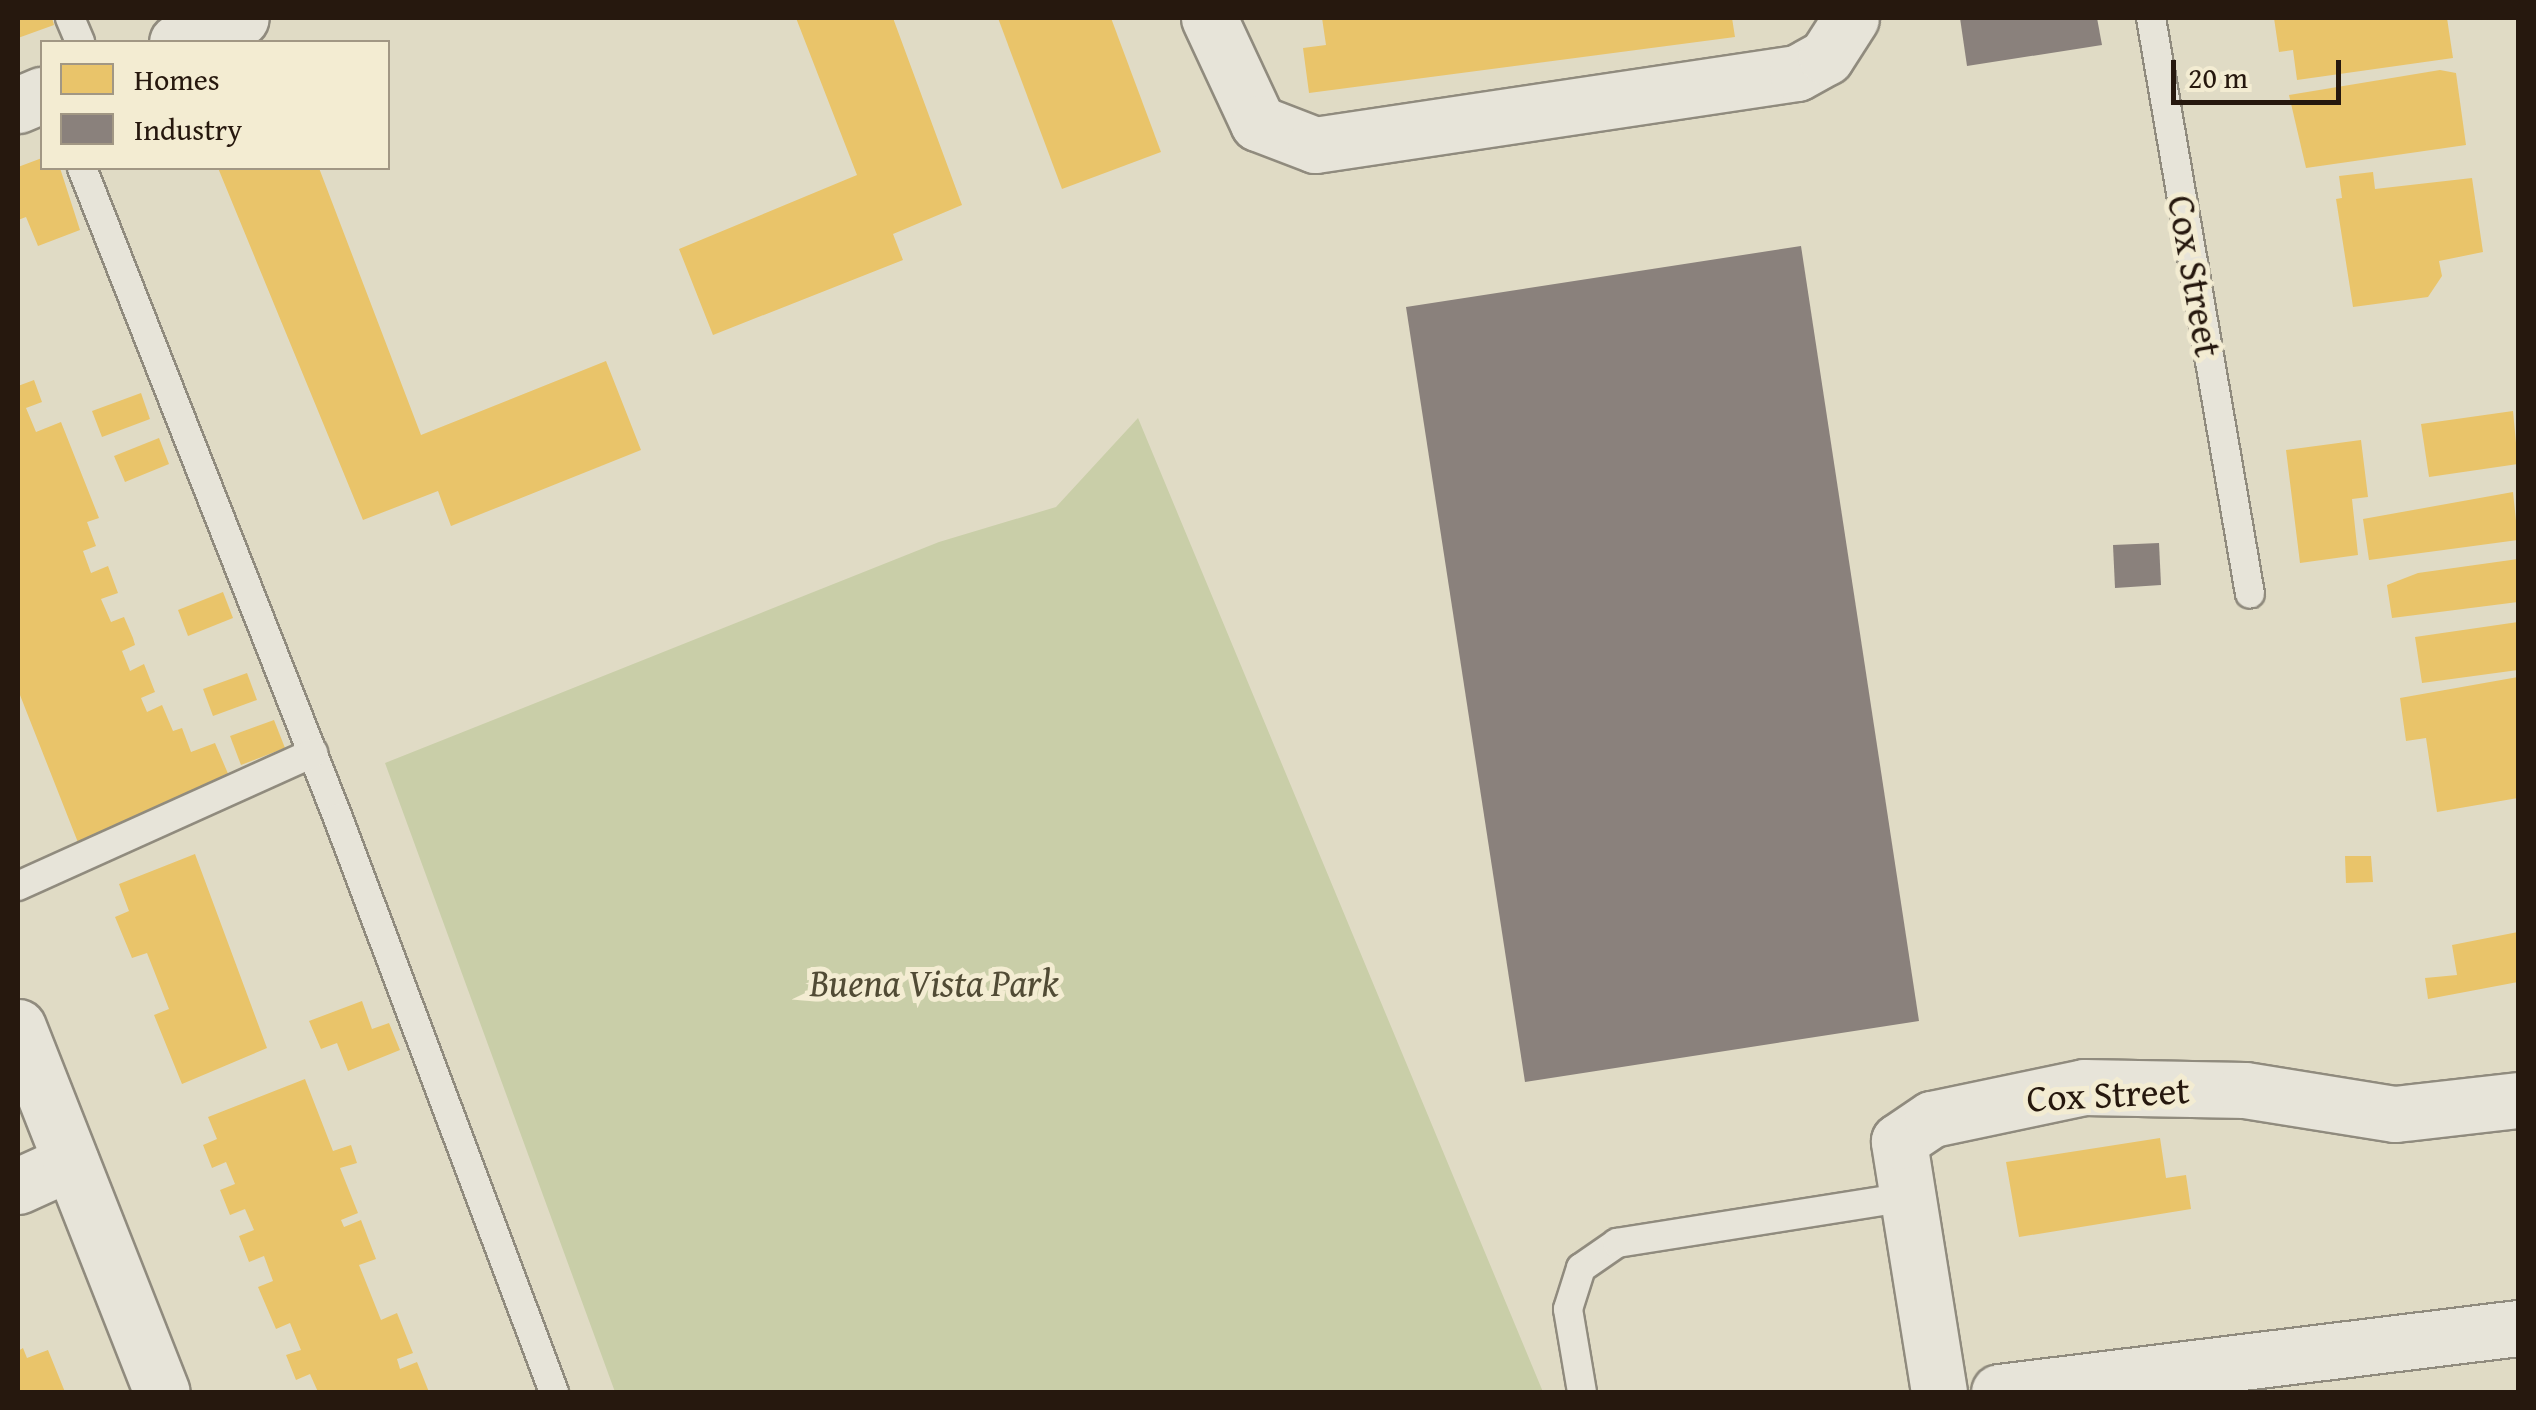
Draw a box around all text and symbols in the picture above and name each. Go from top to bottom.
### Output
legend [40,40,390,170]
scale bar [2176,40,2346,102]
text: 20 m [2188,55,2248,99]
text: Homes [134,57,220,101]
text: Industry [134,107,242,151]
street label: Cox Street [2158,192,2232,360]
park label: Buena Vista Park [809,960,1059,1006]
street label: Cox Street [2025,1067,2191,1121]

